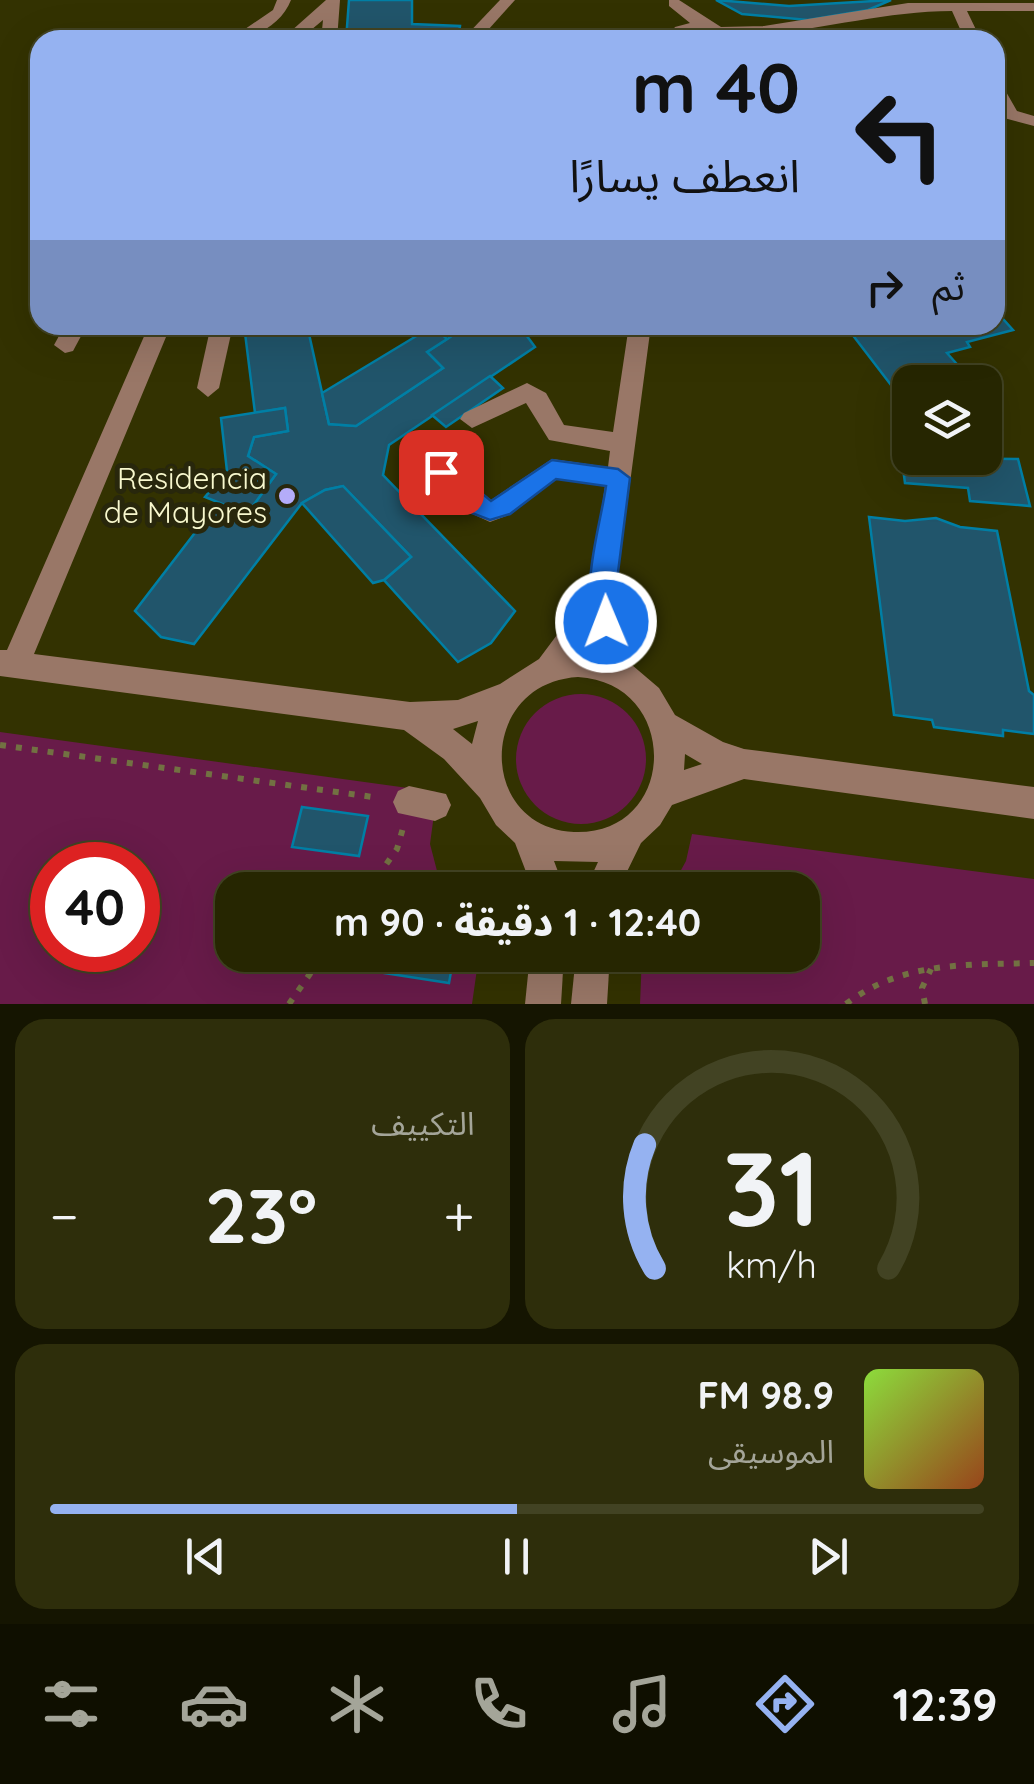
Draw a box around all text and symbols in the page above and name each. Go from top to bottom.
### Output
text: 40 m [632,43,800,131]
icon: left [835,70,965,200]
text: انعطف يسارًا [569,147,800,203]
icon: right [857,260,912,315]
text: ثم [932,262,965,310]
map controls [892,365,1002,475]
button: layers [892,365,1002,475]
pin [399,430,484,515]
icon: arrive [414,445,469,500]
place label: Residencia de Mayores [104,459,267,531]
marker: Residencia de Mayores [276,485,298,507]
position arrow [554,570,658,674]
speed limit sign: 40 [30,842,160,972]
text: 12:40 · 1 دقيقة · 90 m [334,898,701,946]
text: التكييف [371,1103,475,1143]
text: 31 [724,1122,820,1252]
text: 23° [205,1168,317,1262]
text: − [50,1181,79,1250]
text: + [444,1181,474,1250]
text: km/h [726,1242,817,1287]
text: 98.9 FM [697,1371,834,1419]
text: الموسيقى [708,1431,834,1471]
icon: previous [178,1529,233,1584]
icon: pause [489,1529,544,1584]
icon: next [801,1529,856,1584]
icon: filters [36,1669,106,1739]
icon: car [179,1669,249,1739]
icon: climate [322,1669,392,1739]
icon: phone [464,1669,534,1739]
icon: music [607,1669,677,1739]
icon: directions [750,1669,820,1739]
text: 12:39 [893,1676,998,1732]

